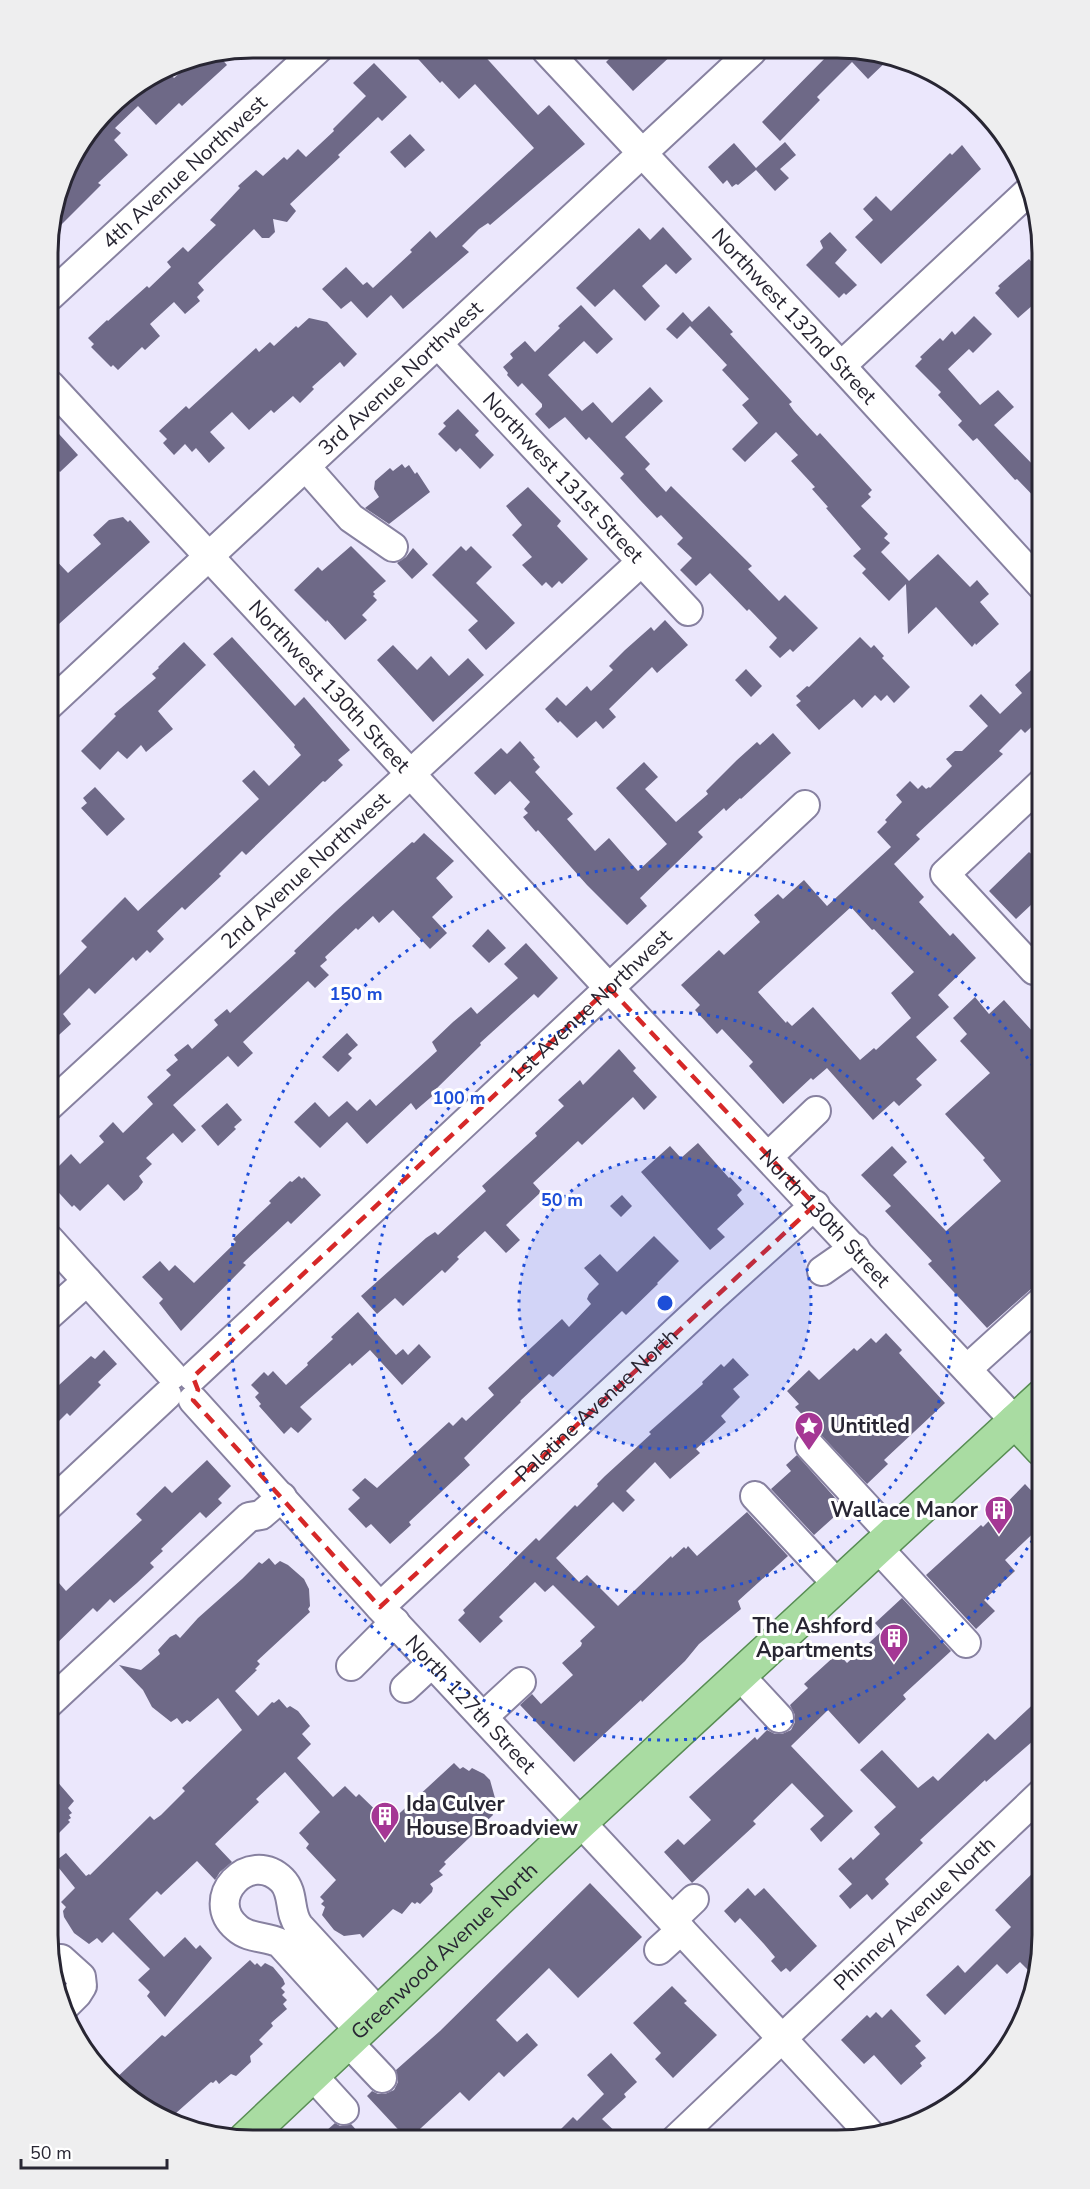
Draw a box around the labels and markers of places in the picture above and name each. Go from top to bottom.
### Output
centre of rings [655,1293,675,1313]
place icon: Untitled [793,1410,825,1452]
place label: Untitled [830,1412,910,1440]
building icon: Wallace Manor [983,1494,1015,1536]
place label: Wallace Manor [830,1496,979,1524]
place label: The Ashford Apartments [753,1612,873,1664]
building icon: The Ashford Apartments [878,1622,910,1664]
place label: Ida Culver House Broadview [406,1790,578,1842]
building icon: Ida Culver House Broadview [369,1800,401,1842]

